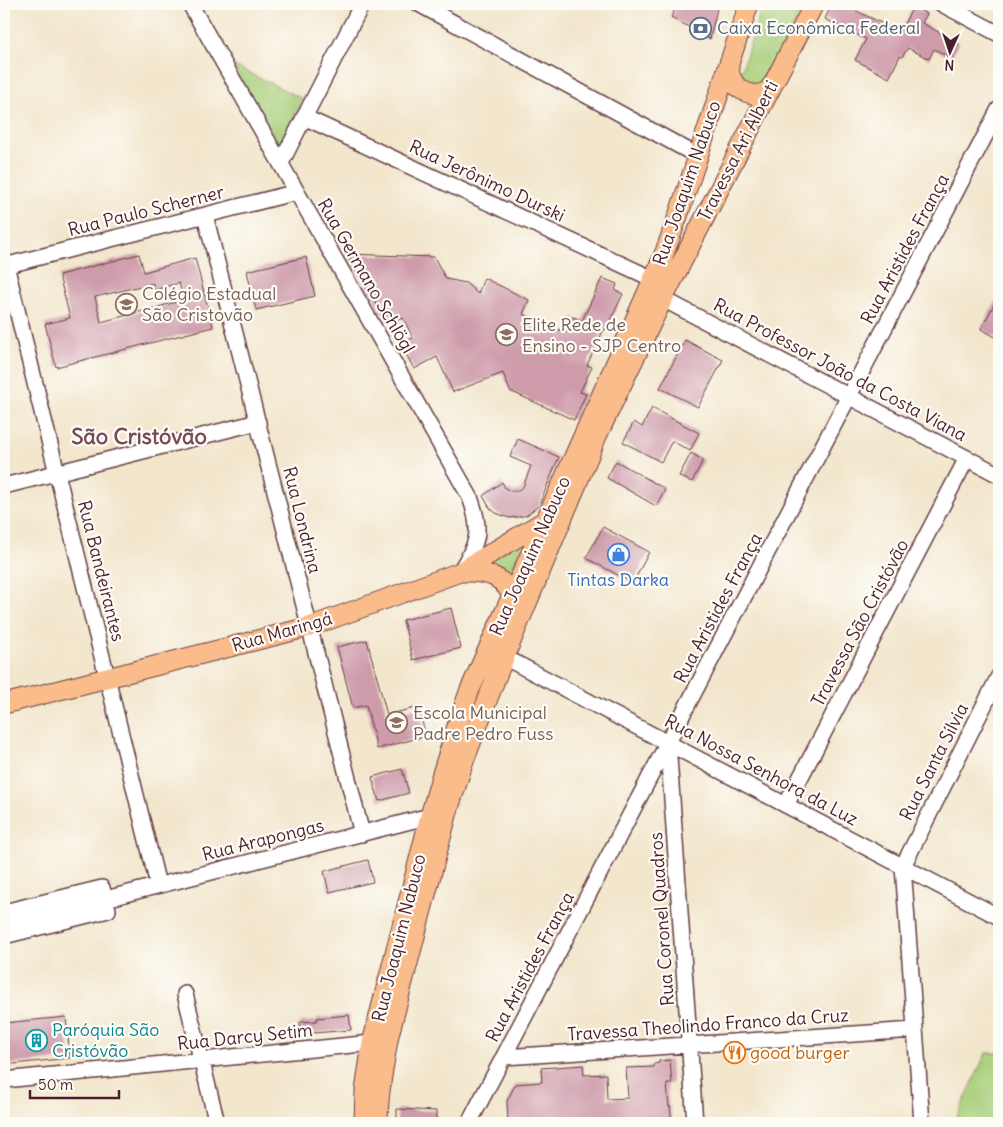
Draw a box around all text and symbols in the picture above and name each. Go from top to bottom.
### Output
bank icon: Caixa Econômica Federal [689,16,713,40]
place label: Caixa Econômica Federal [717,16,920,39]
north arrow [926,28,976,78]
text: N [944,56,955,74]
street label: Travessa Ari Alberti [692,77,783,225]
street label: Rua Joaquim Nabuco [648,98,725,268]
street label: Rua Jerônimo Durski [406,134,569,227]
street label: Rua Aristides França [855,170,954,328]
street label: Rua Paulo Scherner [66,180,227,241]
street label: Rua Germano Schlögl [313,194,420,357]
place label: Colégio Estadual São Cristovão [142,282,276,326]
school or university icon: Colégio Estadual São Cristovão [114,292,138,316]
street label: Rua Professor João da Costa Viana [710,293,971,446]
place label: Elite Rede de Ensino - SJP Centro [522,313,681,357]
school or university icon: Elite Rede de Ensino - SJP Centro [494,323,518,347]
district label: São Cristóvão [71,422,207,450]
street label: Rua Londrina [278,464,327,576]
street label: Rua Joaquim Nabuco [484,472,575,639]
street label: Rua Bandeirantes [73,498,130,644]
street label: Rua Aristides França [668,529,767,687]
street label: Travessa São Cristóvão [806,535,913,710]
shop icon: Tintas Darka [606,543,630,567]
place label: Tintas Darka [567,568,669,591]
street label: Rua Maringá [229,606,335,657]
street label: Rua Santa Sílvia [894,699,973,824]
place label: Escola Municipal Padre Pedro Fuss [413,701,553,745]
street label: Rua Nossa Senhora da Luz [661,709,862,831]
school or university icon: Escola Municipal Padre Pedro Fuss [385,711,409,735]
street label: Rua Arapongas [200,813,326,866]
street label: Rua Coronel Quadros [644,831,679,1007]
street label: Rua Joaquim Nabuco [367,851,431,1024]
street label: Rua Aristides França [480,888,579,1046]
street label: Travessa Theolindo Franco da Cruz [566,1003,850,1046]
place label: Paróquia São Cristóvão [52,1018,159,1062]
street label: Rua Darcy Setim [176,1018,314,1055]
building icon: Paróquia São Cristóvão [24,1028,48,1052]
restaurant icon: good burger [722,1041,746,1065]
place label: good burger [750,1041,850,1064]
scale bar [30,1067,119,1099]
text: 50 m [38,1075,73,1094]

